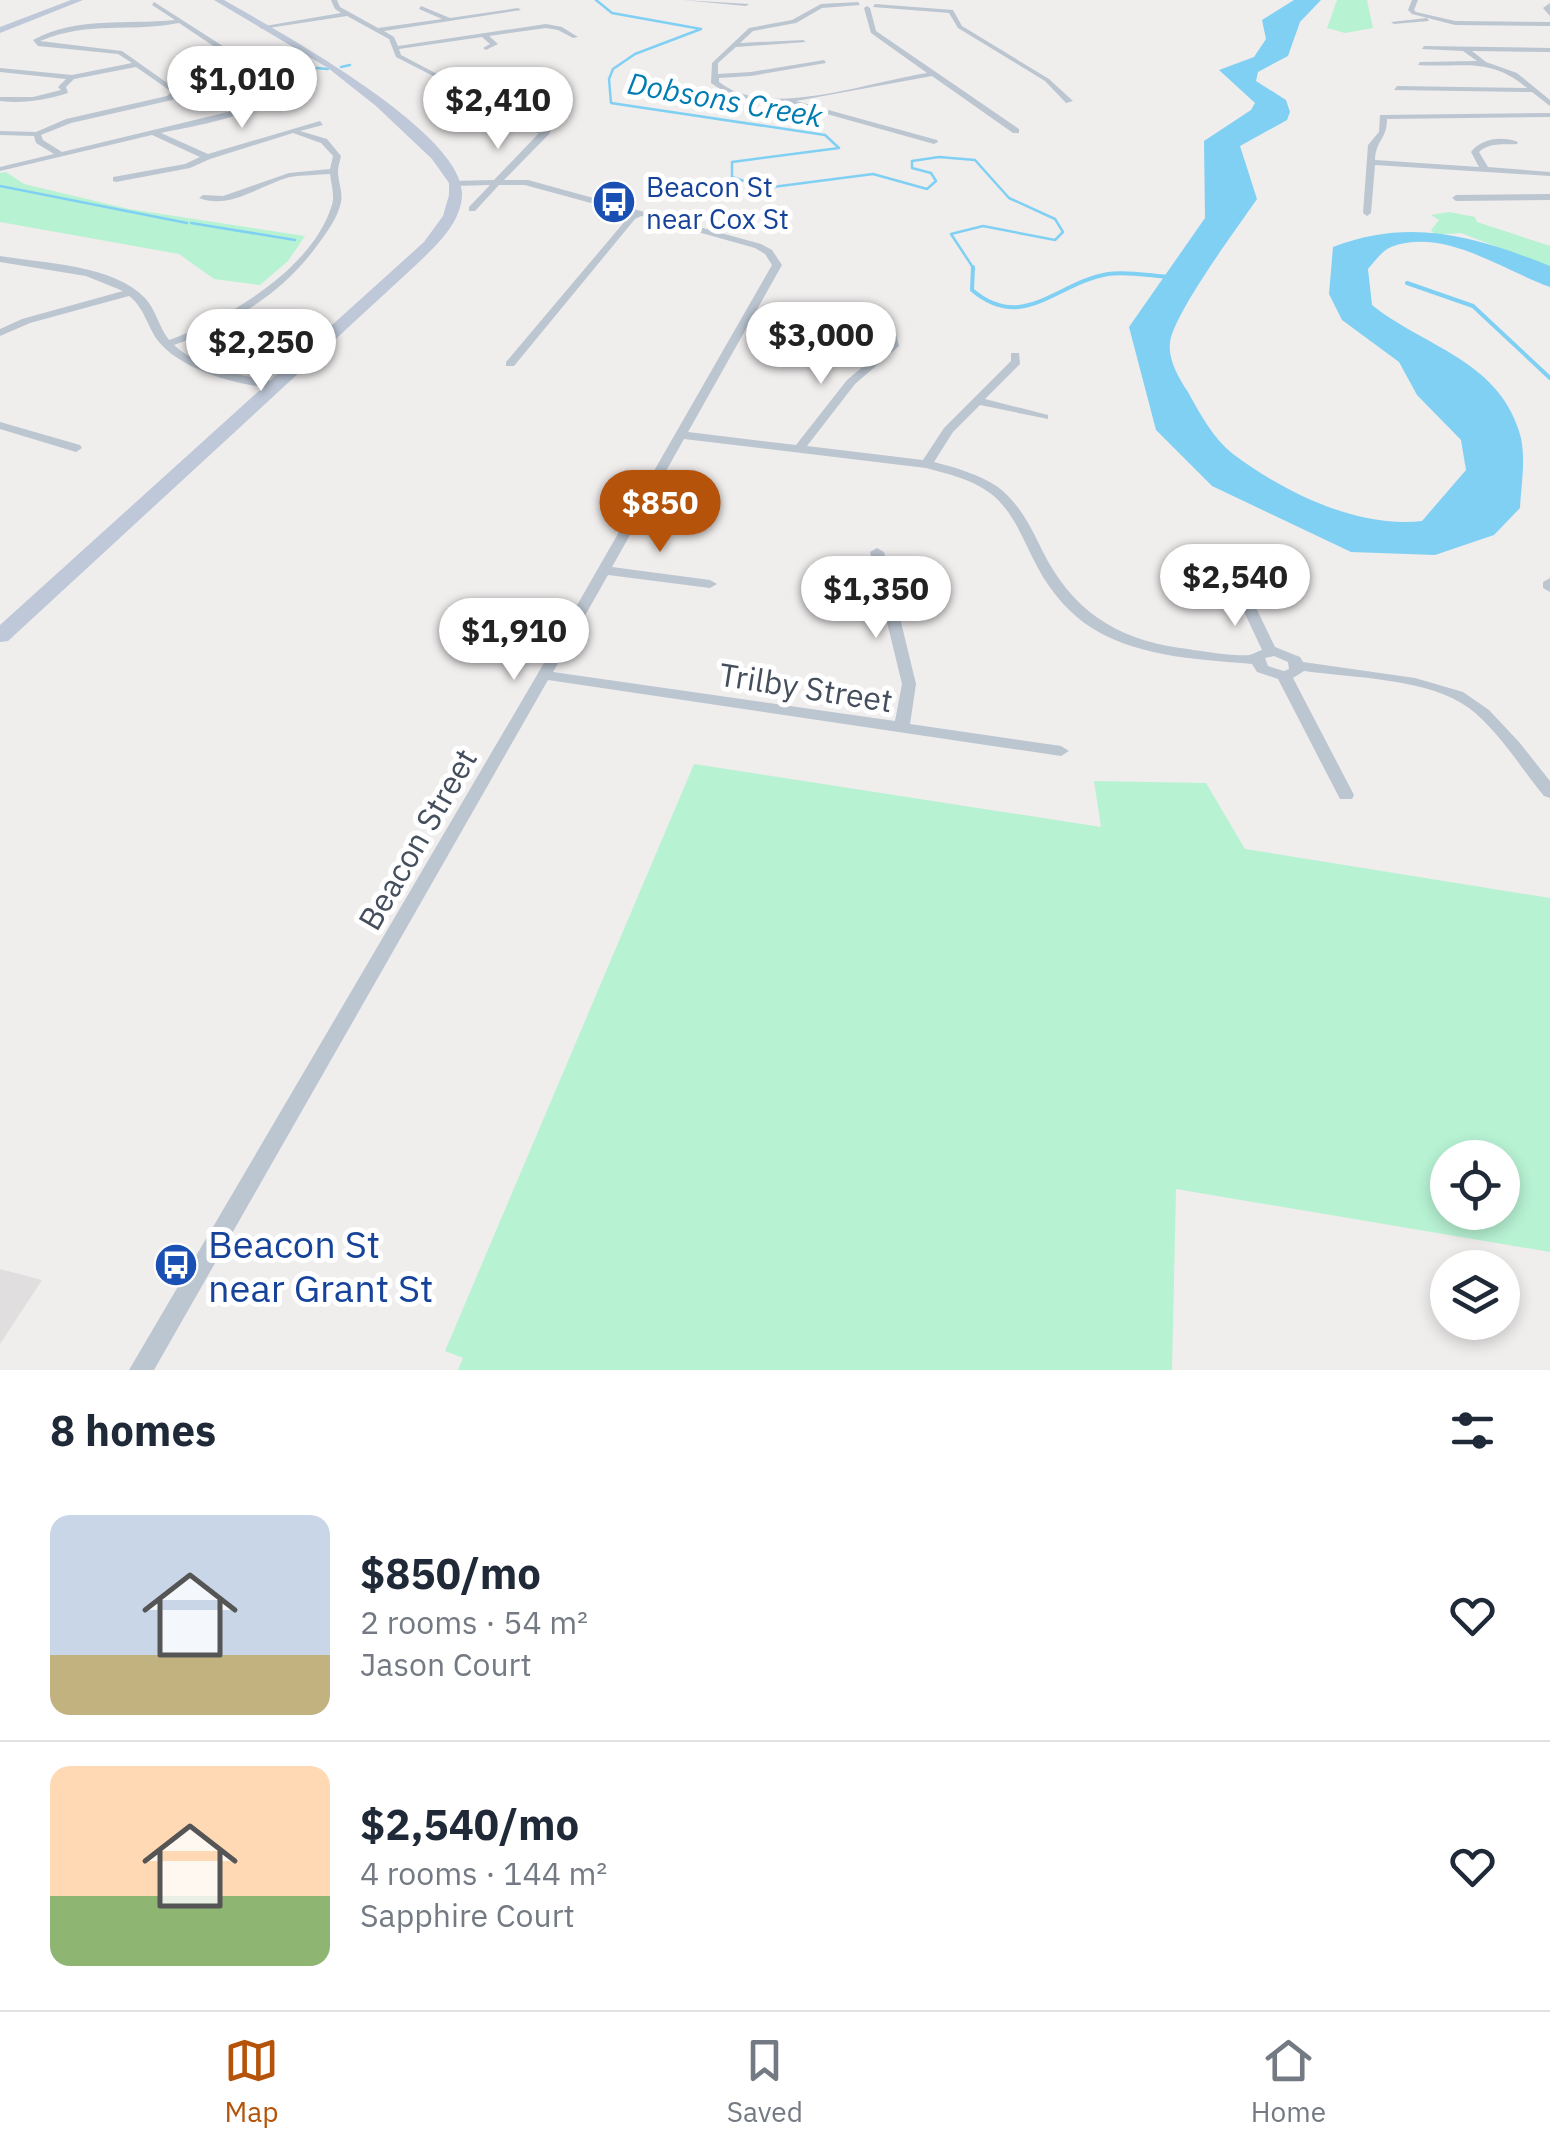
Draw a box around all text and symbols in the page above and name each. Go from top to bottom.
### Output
pin: $1,010 [161,46,323,131]
text: $1,010 [189,57,295,99]
water label: Dobsons Creek [625,63,826,135]
pin: $2,410 [417,67,579,152]
text: $2,410 [445,78,551,120]
place label: Beacon St near Cox St [646,168,789,237]
bus stop icon: Beacon St near Cox St [591,179,637,225]
pin: $3,000 [740,302,902,387]
pin: $2,250 [180,309,342,394]
text: $3,000 [768,313,874,355]
text: $2,250 [208,320,314,362]
pin: $850 [601,470,719,555]
text: $850 [622,481,698,523]
pin: $2,540 [1154,544,1316,629]
text: $2,540 [1182,555,1288,597]
pin: $1,350 [795,556,957,641]
text: $1,350 [823,567,929,609]
pin: $1,910 [433,598,595,683]
text: $1,910 [461,609,567,651]
street label: Trilby Street [716,653,896,721]
street label: Beacon Street [348,741,486,937]
map controls [1430,1140,1520,1340]
button: locate [1430,1140,1520,1230]
place label: Beacon St near Grant St [208,1219,433,1312]
bus stop icon: Beacon St near Grant St [153,1242,199,1288]
button: layers [1430,1250,1520,1340]
text: 8 homes [50,1403,216,1458]
icon: filters [1445,1403,1500,1458]
text: $850/mo [360,1546,541,1601]
icon: home [130,1555,250,1675]
icon: heart [1445,1588,1500,1643]
text: 2 rooms · 54 m² [360,1601,588,1643]
text: Jason Court [360,1643,532,1685]
text: $2,540/mo [360,1797,579,1852]
icon: home [130,1806,250,1926]
icon: heart [1445,1839,1500,1894]
text: 4 rooms · 144 m² [360,1852,607,1894]
text: Sapphire Court [360,1894,575,1936]
tab: Map [224,2033,279,2130]
tab: Saved [727,2033,803,2130]
tab: Home [1251,2033,1326,2130]

